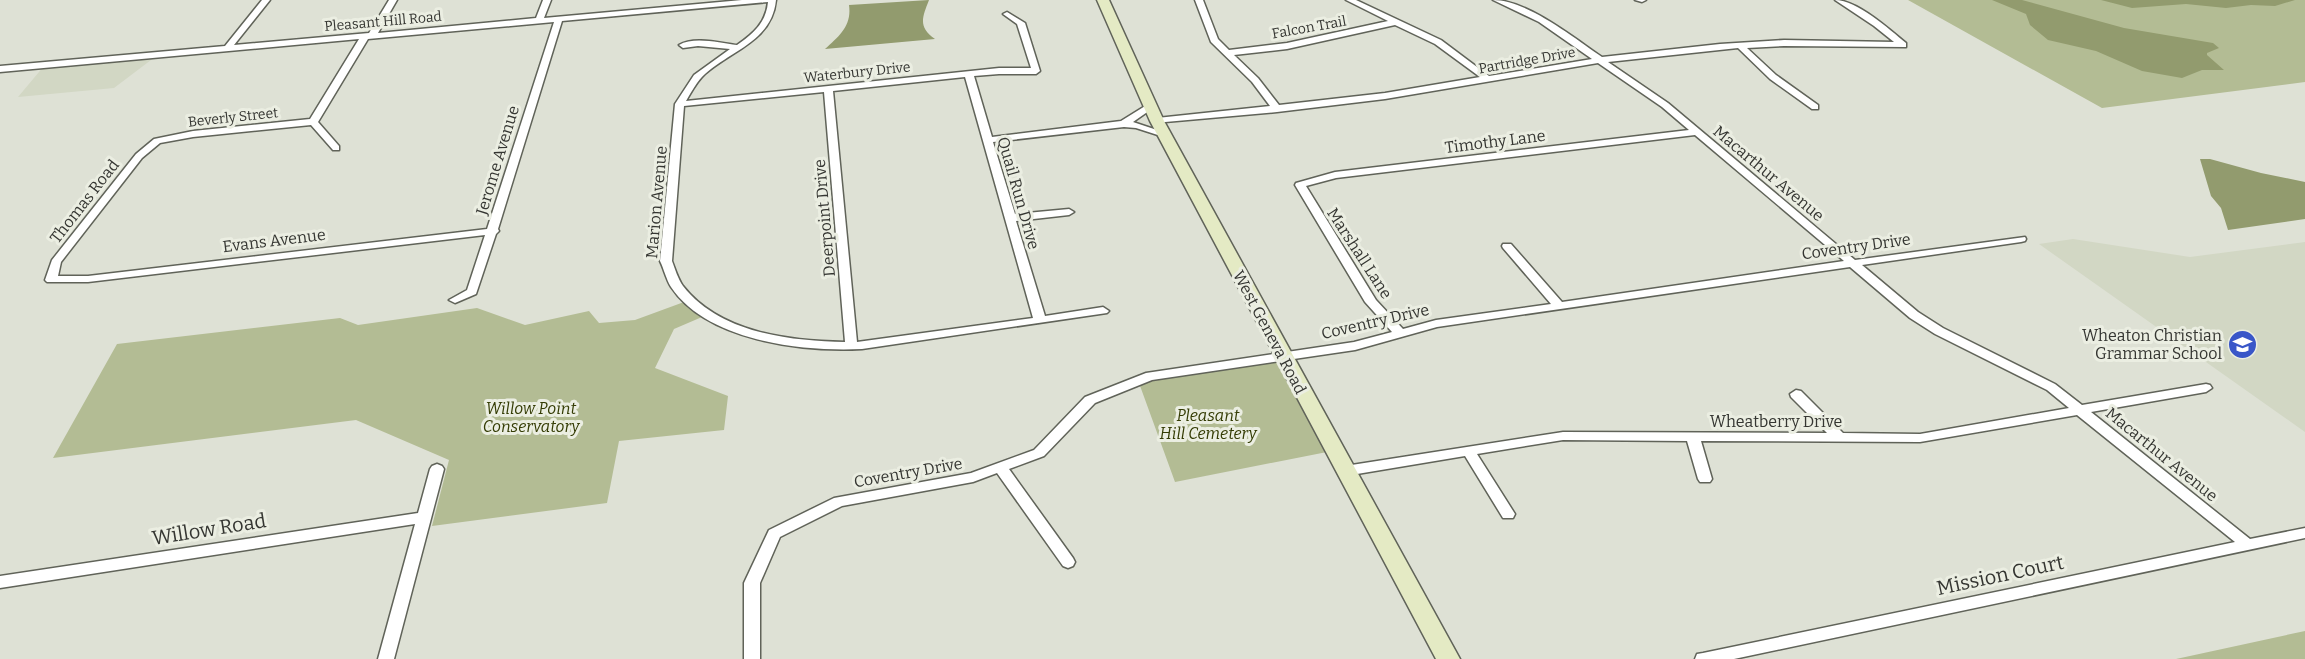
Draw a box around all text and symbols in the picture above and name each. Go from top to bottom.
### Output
street label: Pleasant Hill Road [324,8,442,35]
street label: Falcon Trail [1271,13,1348,42]
street label: Partridge Drive [1477,44,1577,77]
street label: Waterbury Drive [803,58,911,87]
street label: Jerome Avenue [472,103,523,218]
street label: Beverly Street [187,104,279,131]
street label: Macarthur Avenue [1710,122,1828,225]
street label: Timothy Lane [1444,126,1546,157]
street label: Quail Run Drive [993,135,1044,252]
street label: Marion Avenue [642,145,671,259]
street label: Thomas Road [46,155,123,247]
street label: Deerpoint Drive [810,158,839,277]
street label: Marshall Lane [1323,204,1396,302]
street label: Evans Avenue [222,225,327,256]
street label: Coventry Drive [1800,229,1912,264]
street label: West Geneva Road [1229,267,1310,398]
street label: Coventry Drive [1319,300,1431,343]
place label: Wheaton Christian Grammar School [2082,326,2222,363]
school or university icon: Wheaton Christian Grammar School [2227,328,2259,360]
park label: Willow Point Conservatory [483,399,580,436]
street label: Macarthur Avenue [2102,403,2221,505]
park label: Pleasant Hill Cemetery [1159,406,1257,443]
street label: Wheatberry Drive [1710,412,1842,431]
street label: Coventry Drive [852,454,964,491]
street label: Willow Road [150,508,268,550]
street label: Mission Court [1934,550,2066,600]

